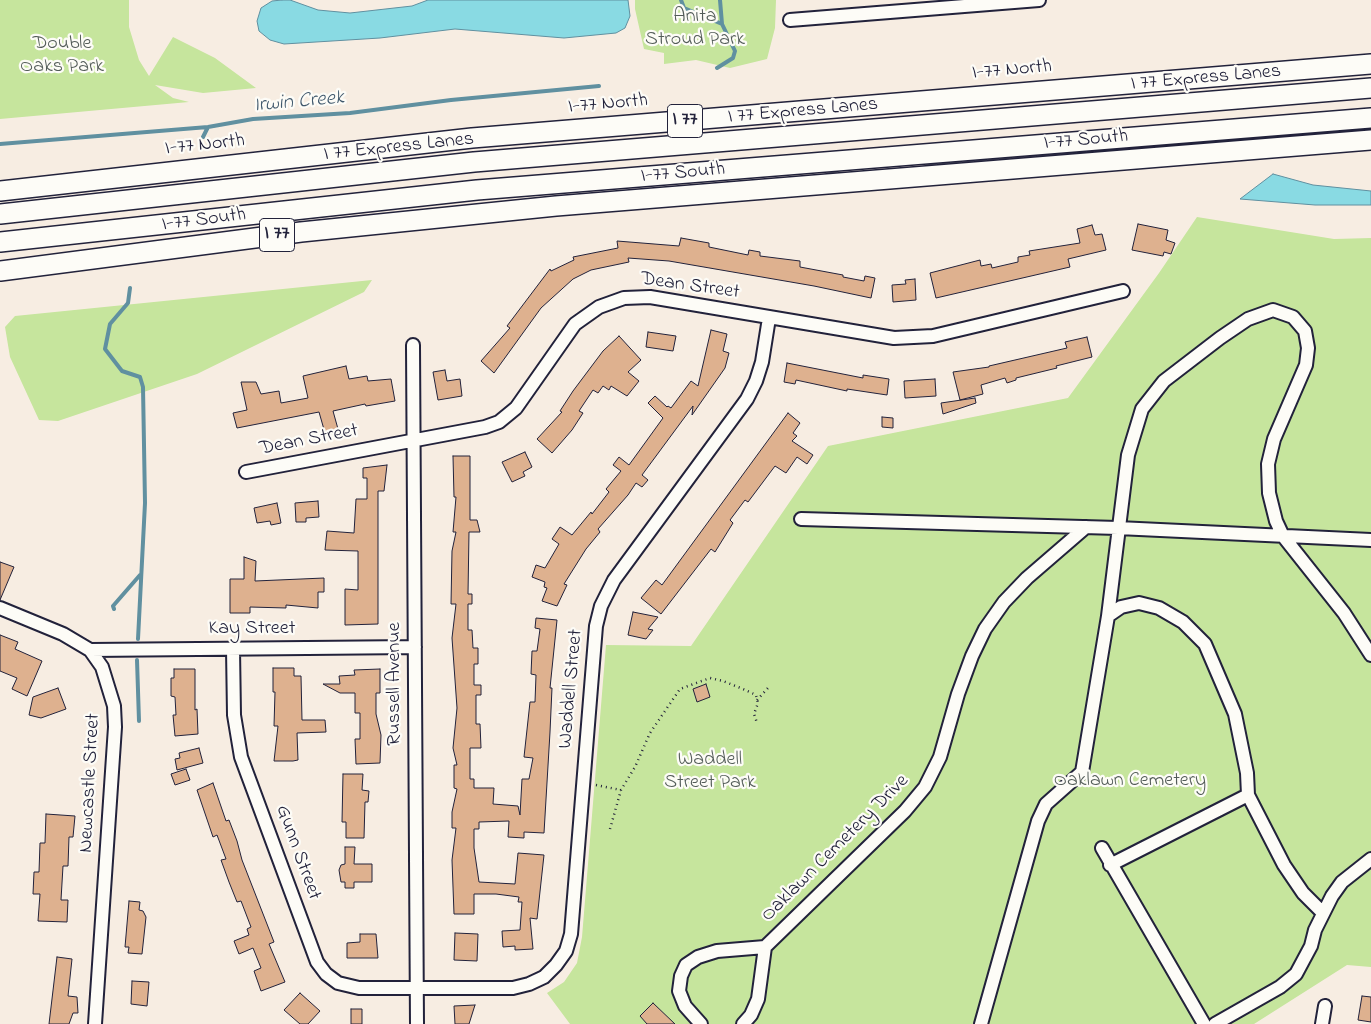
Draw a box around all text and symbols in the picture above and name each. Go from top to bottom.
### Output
park label: Anita Stroud Park [645,6,745,53]
park label: Double Oaks Park [20,33,104,80]
street label: I-77 North [971,56,1053,86]
street label: I 77 Express Lanes [1130,60,1282,98]
water label: Irwin Creek [253,86,345,120]
street label: I-77 North [567,90,649,120]
street label: I 77 Express Lanes [727,93,879,131]
road number: I 77 [668,104,702,138]
street label: I-77 South [1043,125,1129,157]
street label: I 77 Express Lanes [323,128,475,168]
street label: I-77 North [164,130,246,162]
street label: I-77 South [640,158,726,190]
street label: I-77 South [161,204,247,238]
road number: I 77 [260,218,294,252]
street label: Dean Street [639,268,741,306]
street label: Dean Street [258,420,360,462]
street label: Kay Street [208,618,296,642]
street label: Russell Avenue [384,622,408,746]
street label: Waddell Street [555,628,589,750]
street label: Newcastle Street [75,713,107,853]
park label: Waddell Street Park [664,749,756,796]
street label: Oaklawn Cemetery Drive [757,770,915,928]
park label: Oaklawn Cemetery [1054,770,1206,794]
street label: Gunn Street [269,802,325,904]

